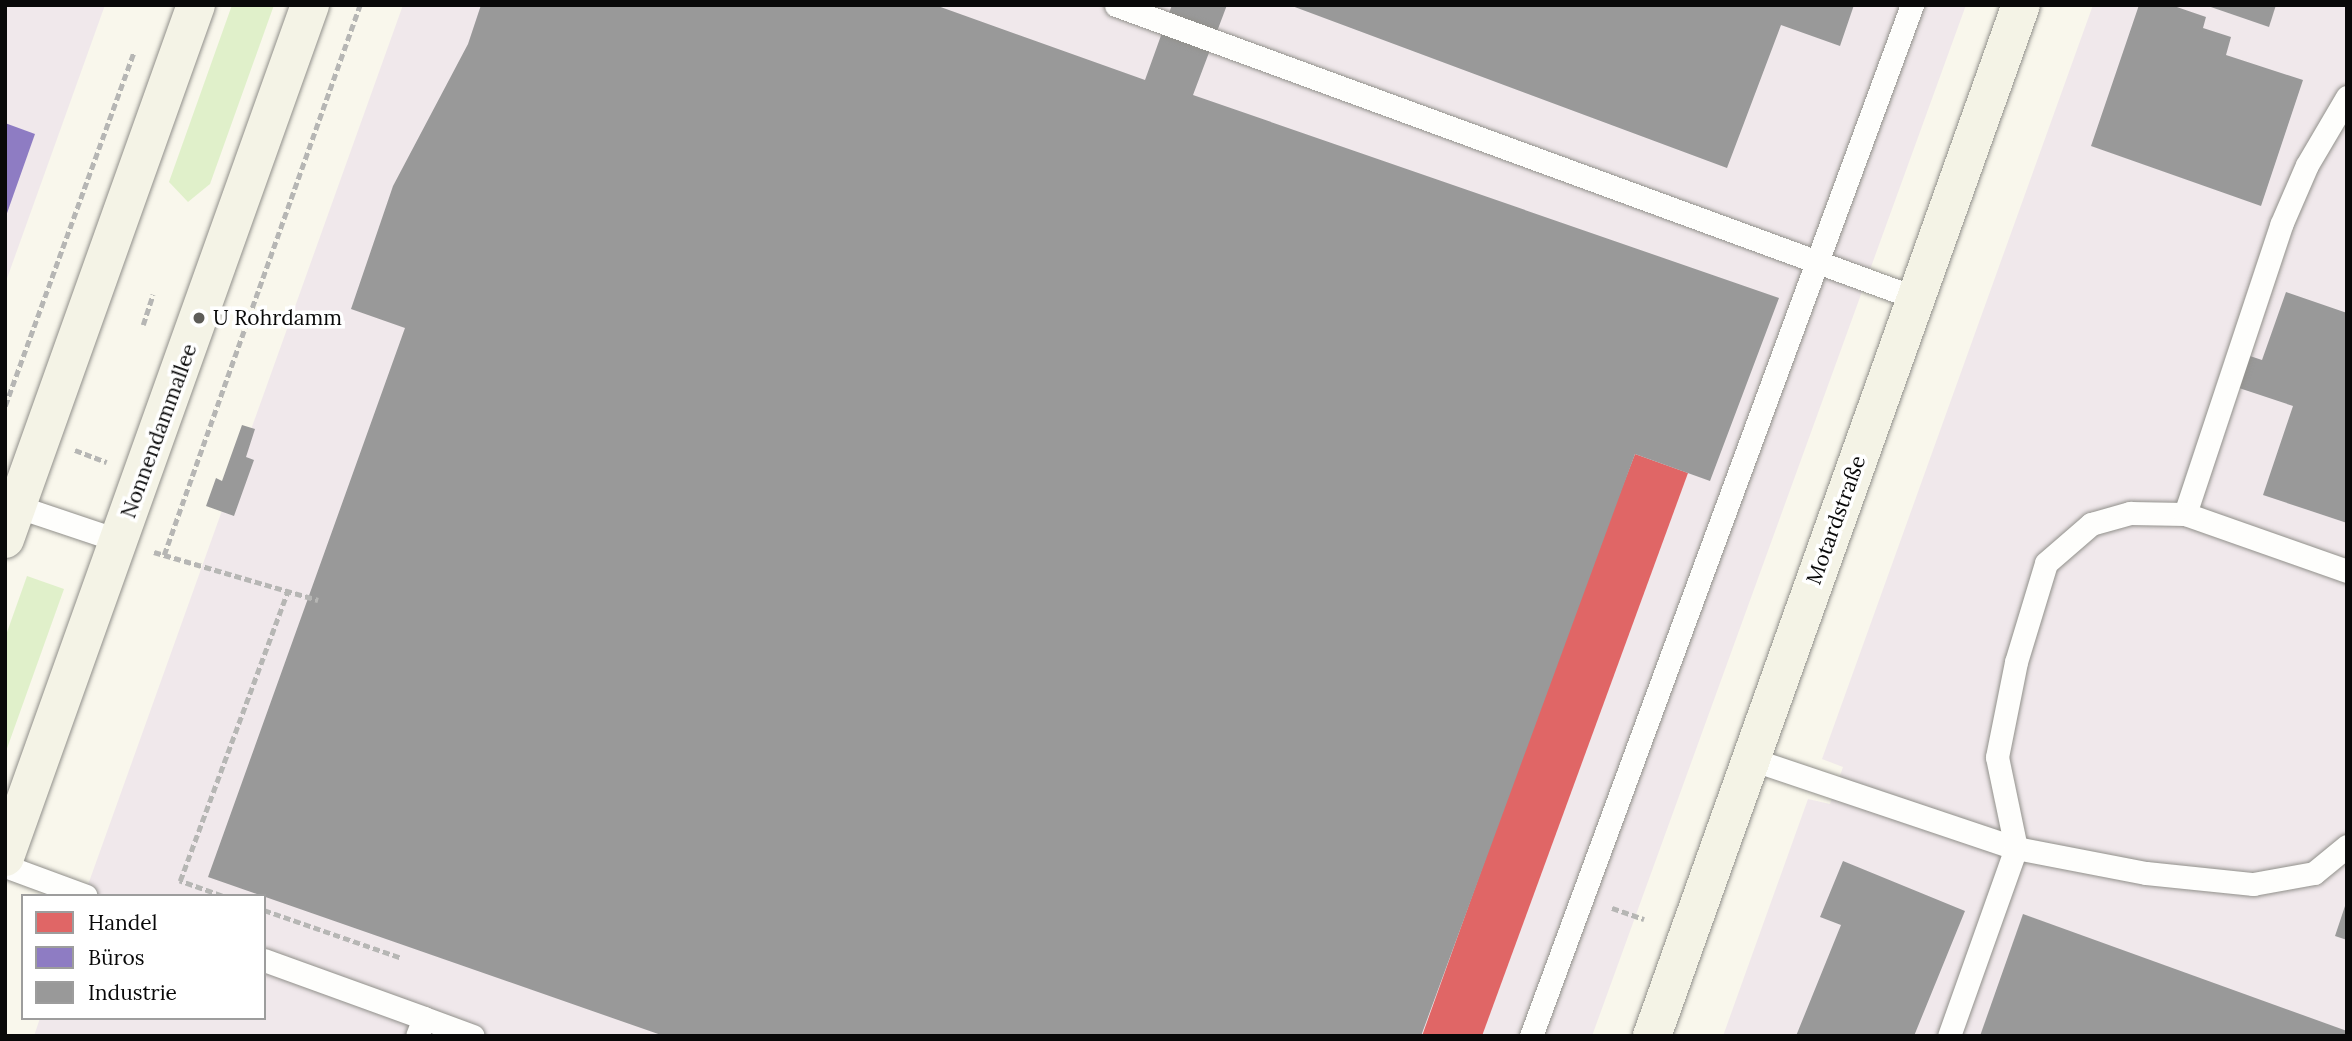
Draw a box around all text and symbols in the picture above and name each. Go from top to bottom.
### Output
place label: U Rohrdamm [213,305,342,331]
marker: U Rohrdamm [191,310,207,326]
street label: Nonnendammallee [116,340,202,522]
street label: Motardstraße [1801,452,1871,588]
legend [21,894,266,1020]
text: Handel [88,909,157,936]
text: Büros [88,944,144,971]
text: Industrie [88,979,177,1006]

